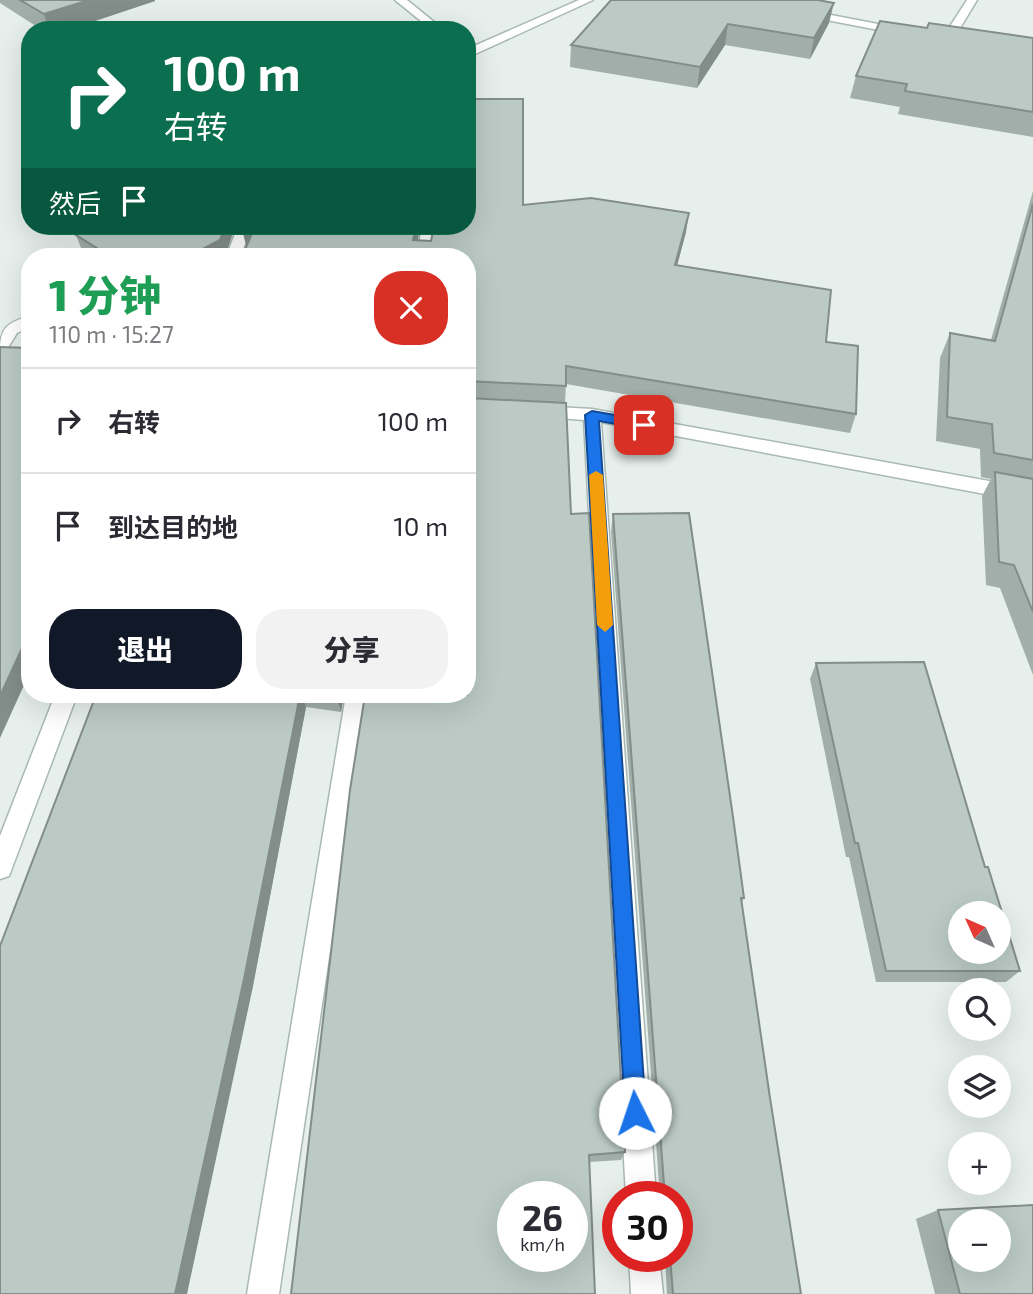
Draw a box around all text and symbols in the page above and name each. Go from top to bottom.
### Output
text: 100 m [164,42,301,101]
icon: right [49,49,140,140]
text: 右转 [164,107,228,145]
icon: arrive [115,182,153,220]
text: 然后 [49,187,101,218]
text: 1 分钟 [49,269,161,319]
button: close [374,271,448,345]
text: 110 m · 15:27 [49,320,174,348]
pin [614,395,674,455]
icon: right [49,402,87,440]
text: 100 m [378,405,448,436]
text: 右转 [108,406,160,437]
icon: arrive [625,406,663,444]
icon: arrive [49,507,87,545]
text: 10 m [393,510,448,541]
text: 到达目的地 [108,511,238,542]
button: 退出 [49,609,242,689]
button: 分享 [256,609,448,689]
north arrow [948,901,1012,964]
map controls [948,901,1011,1272]
button: search [948,978,1011,1041]
button: layers [948,1055,1011,1118]
position arrow [598,1076,672,1150]
button: + [948,1132,1011,1195]
speed limit sign: 30 [602,1181,693,1272]
text: 26 [522,1196,563,1238]
button: − [948,1209,1011,1272]
text: km/h [520,1233,565,1255]

